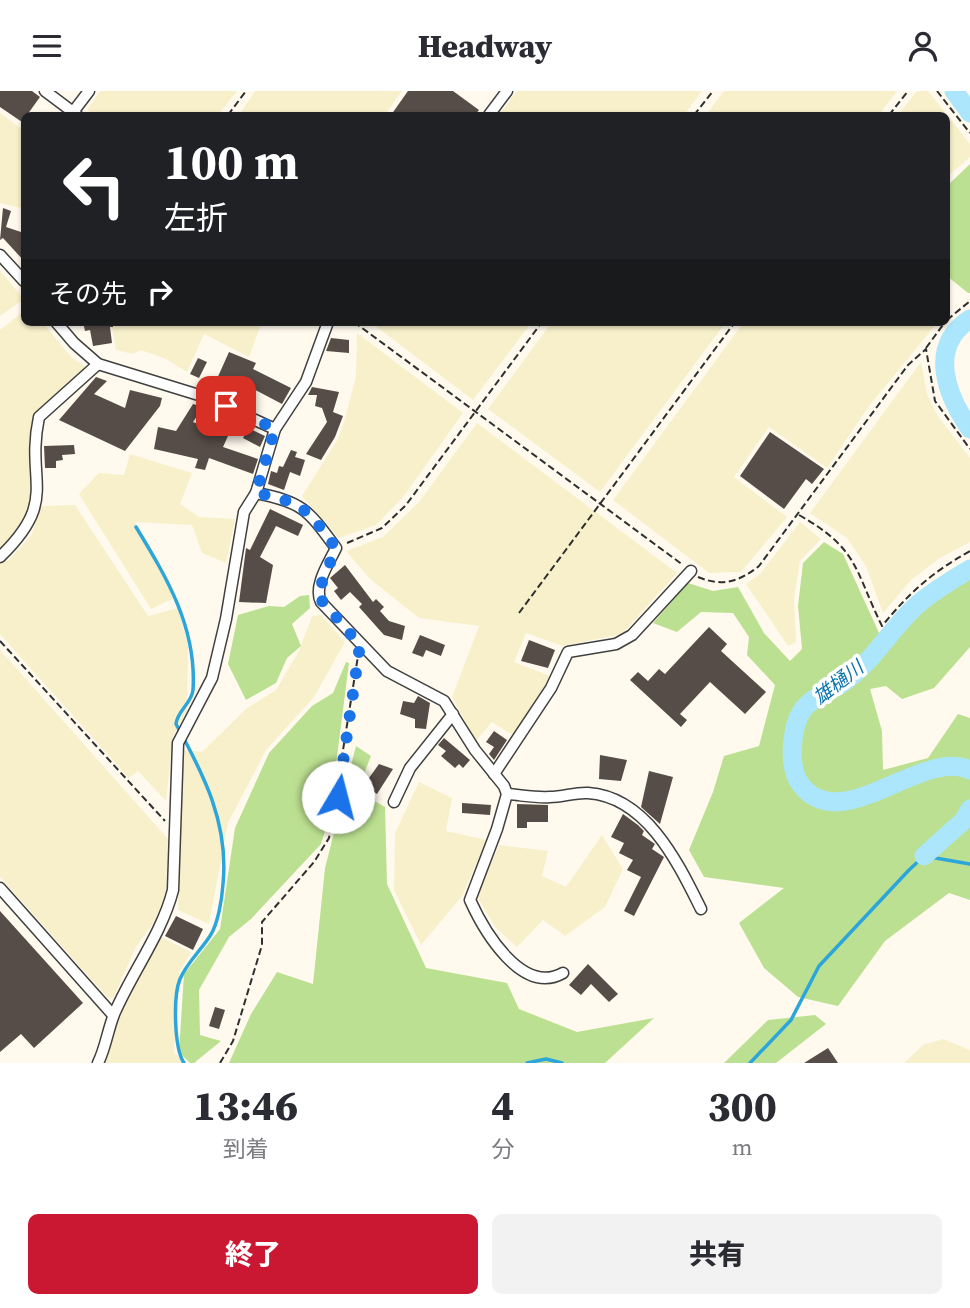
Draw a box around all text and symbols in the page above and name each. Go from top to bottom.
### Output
text: Headway [418,24,552,68]
icon: menu [28,27,66,65]
icon: person [904,27,942,65]
text: 100 m [164,128,299,195]
icon: left [49,140,140,231]
text: 左折 [164,196,228,240]
icon: right [141,273,179,311]
text: その先 [49,276,127,312]
pin [196,376,256,436]
icon: arrive [207,387,245,425]
water label: 雄樋川 [808,653,870,710]
position arrow [301,760,375,834]
text: 13:46 [193,1076,298,1134]
text: 4 [491,1076,514,1134]
text: 300 [707,1077,777,1135]
text: m [732,1131,753,1163]
text: 到着 [223,1133,269,1165]
text: 分 [491,1133,514,1165]
button: 終了 [28,1214,478,1294]
button: 共有 [492,1214,942,1294]

